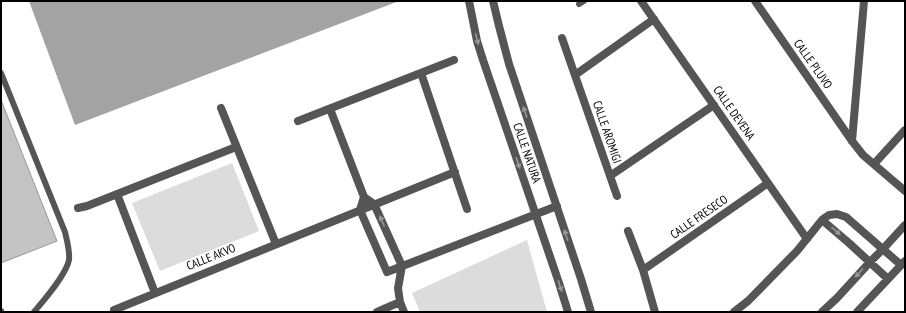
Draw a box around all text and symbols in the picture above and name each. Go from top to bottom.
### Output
one-way arrow [474,33,480,45]
street label: CALLE PLUVO [791,36,836,92]
street label: CALLE DEVENA [710,83,759,143]
street label: CALLE AROMIGI [590,99,625,165]
one-way arrow [522,105,528,117]
street label: CALLE NATURA [510,121,545,185]
one-way arrow [515,157,521,169]
street label: CALLE FRESECO [667,191,731,242]
one-way arrow [379,215,385,226]
one-way arrow [830,227,841,236]
one-way arrow [563,229,569,241]
street label: CALLE AKVO [184,240,238,273]
one-way arrow [855,269,864,278]
one-way arrow [557,280,563,292]

